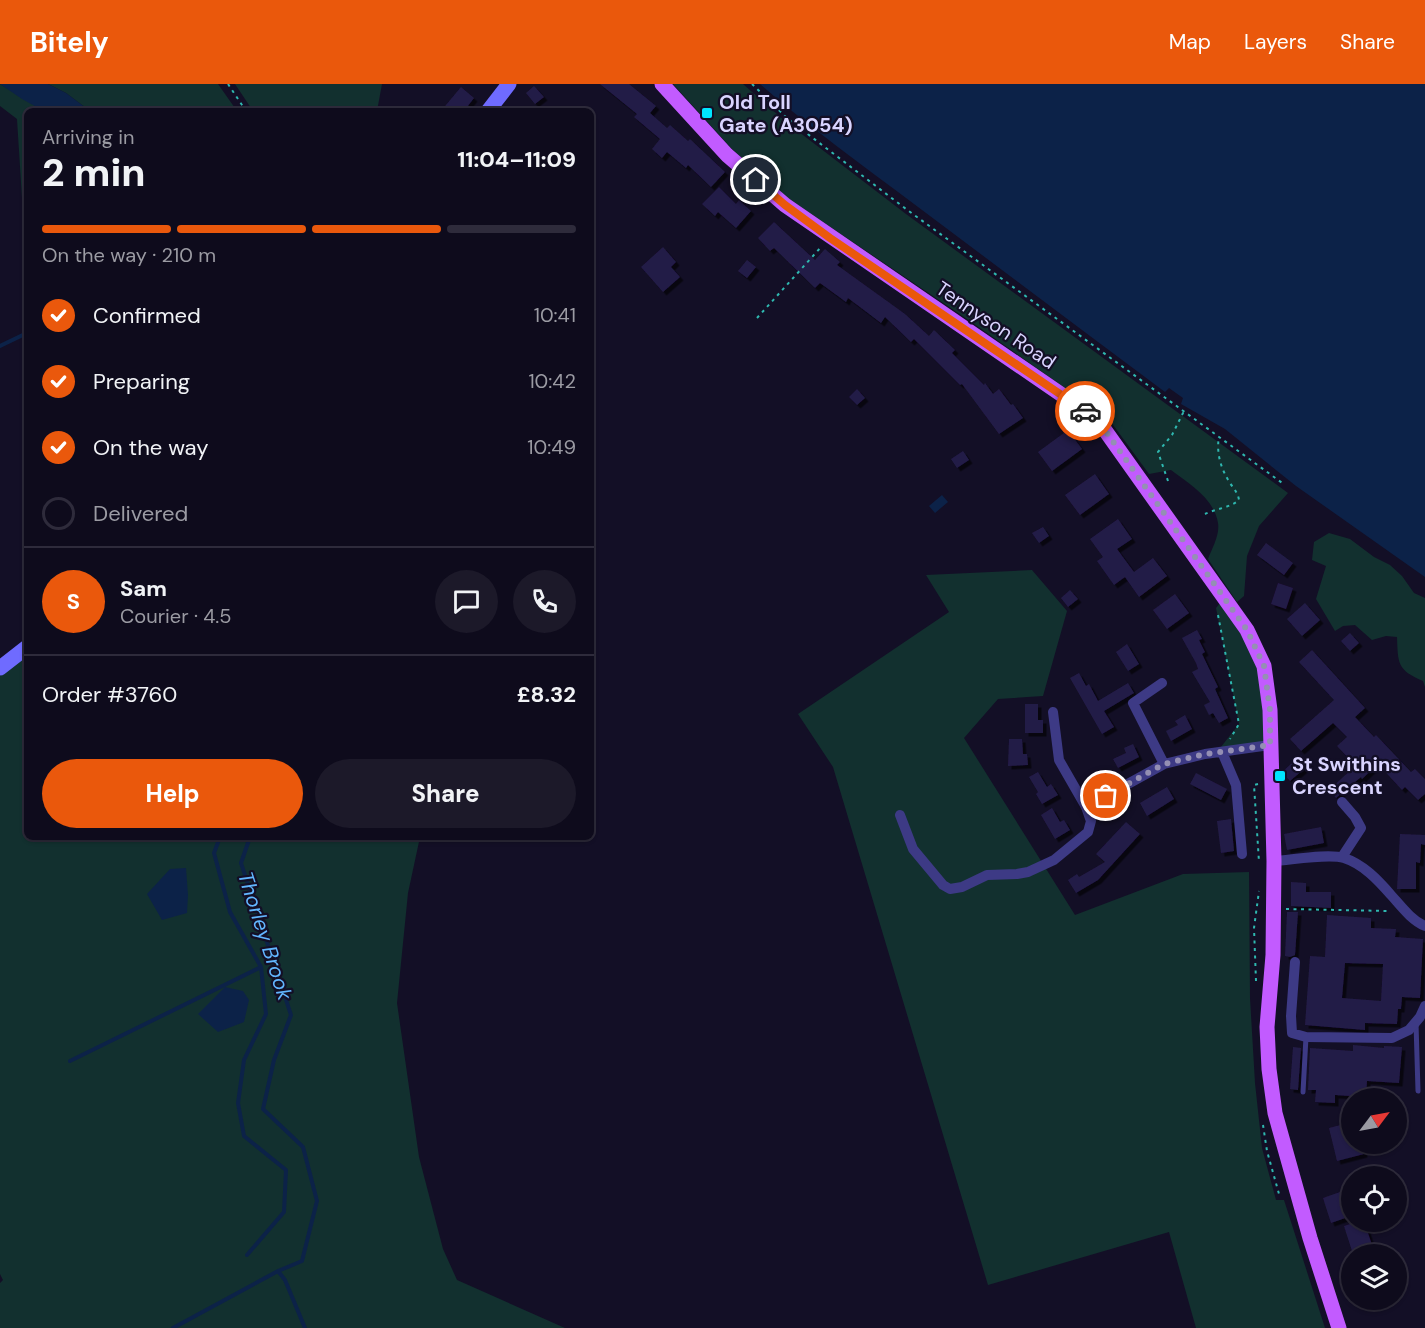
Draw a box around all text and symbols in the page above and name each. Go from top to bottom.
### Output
text: Bitely [30,24,109,61]
text: Map [1169,28,1211,56]
text: Layers [1244,28,1307,56]
text: Share [1340,28,1395,56]
place label: Old Toll Gate (A3054) [719,89,853,138]
marker: Old Toll Gate (A3054) [700,106,714,120]
text: Arriving in [42,124,134,150]
text: 11:04–11:09 [457,145,576,174]
text: 2 min [42,147,146,198]
pin [730,154,781,205]
icon: home [739,163,772,196]
text: On the way · 210 m [42,242,216,268]
street label: Tennyson Road [931,275,1061,375]
icon: check [42,299,75,332]
text: Confirmed [93,301,201,330]
text: 10:41 [534,302,576,328]
icon: check [42,365,75,398]
text: Preparing [93,367,190,396]
text: 10:42 [528,368,576,394]
courier [1055,381,1115,441]
icon: car [1069,395,1102,428]
icon: check [42,431,75,464]
text: On the way [93,433,208,462]
text: 10:49 [527,434,576,460]
text: Delivered [93,499,188,528]
button: chat [435,570,498,633]
button: phone [513,570,576,633]
text: Sam [120,574,167,603]
text: S [67,587,80,616]
text: Courier · 4.5 [120,603,232,629]
text: Order #3760 [42,680,177,709]
text: £8.32 [517,680,576,709]
place label: St Swithins Crescent [1292,751,1401,800]
button: Help [42,759,303,828]
button: Share [315,759,576,828]
marker: St Swithins Crescent [1273,769,1287,783]
pin [1080,770,1131,821]
icon: bag [1089,779,1122,812]
water label: Thorley Brook [231,868,299,1004]
north arrow [1341,1088,1407,1154]
map controls [1341,1088,1407,1310]
button: locate [1341,1166,1407,1232]
button: layers [1341,1244,1407,1310]

